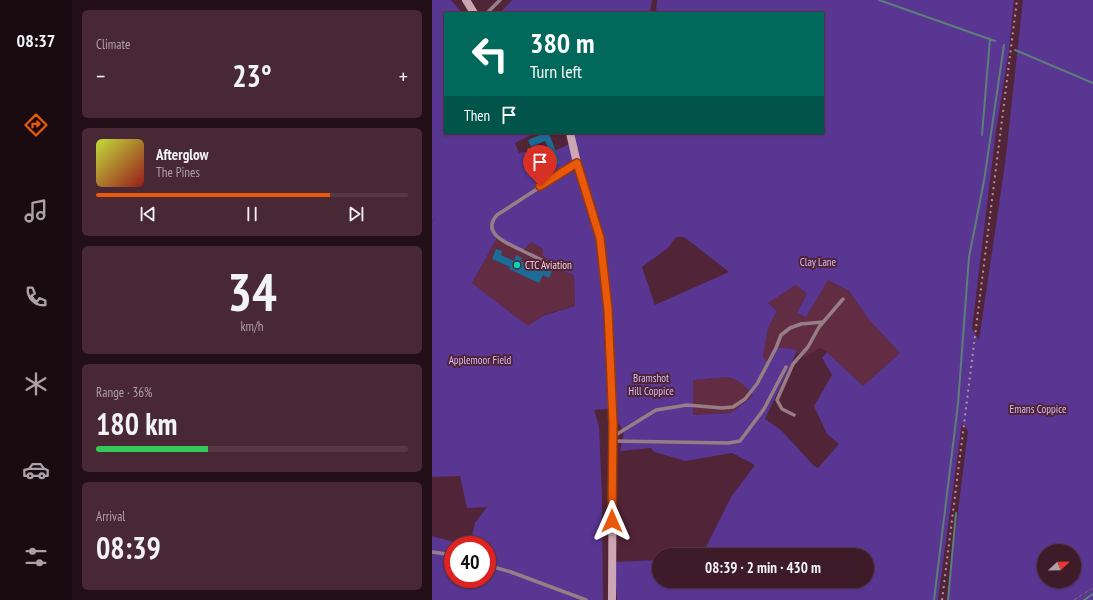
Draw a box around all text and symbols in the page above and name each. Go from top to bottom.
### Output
text: 380 m [530,24,594,61]
icon: left [464,28,516,80]
text: 08:37 [17,29,55,52]
text: Climate [96,36,130,53]
text: 23° [232,56,272,95]
text: Turn left [530,60,582,83]
text: − [96,62,105,90]
text: + [399,62,408,90]
icon: arrive [498,104,520,126]
text: Then [464,106,490,125]
icon: directions [22,111,50,139]
text: Afterglow [156,145,208,164]
pin [523,145,557,186]
icon: arrive [529,151,551,173]
text: The Pines [156,164,200,181]
icon: music [22,197,50,225]
icon: previous [137,203,159,225]
icon: pause [241,203,263,225]
icon: next [345,203,367,225]
park label: Clay Lane [800,255,837,269]
text: 34 [227,258,277,325]
place label: CTC Aviation [525,258,572,272]
marker: CTC Aviation [512,260,522,270]
icon: phone [22,283,50,311]
text: km/h [240,318,264,335]
park label: Applemoor Field [449,353,512,367]
icon: climate [22,370,50,398]
park label: Bramshot Hill Coppice [628,371,674,398]
text: Range · 36% [96,384,152,401]
park label: Emans Coppice [1010,402,1067,416]
text: 180 km [96,404,177,443]
icon: car [22,456,50,484]
position arrow [591,500,633,542]
text: Arrival [96,508,125,525]
text: 08:39 [96,528,161,567]
speed limit sign: 40 [444,536,496,588]
icon: filters [22,543,50,571]
north arrow [1037,544,1081,588]
map controls [1037,544,1081,588]
text: 08:39 · 2 min · 430 m [705,558,821,577]

